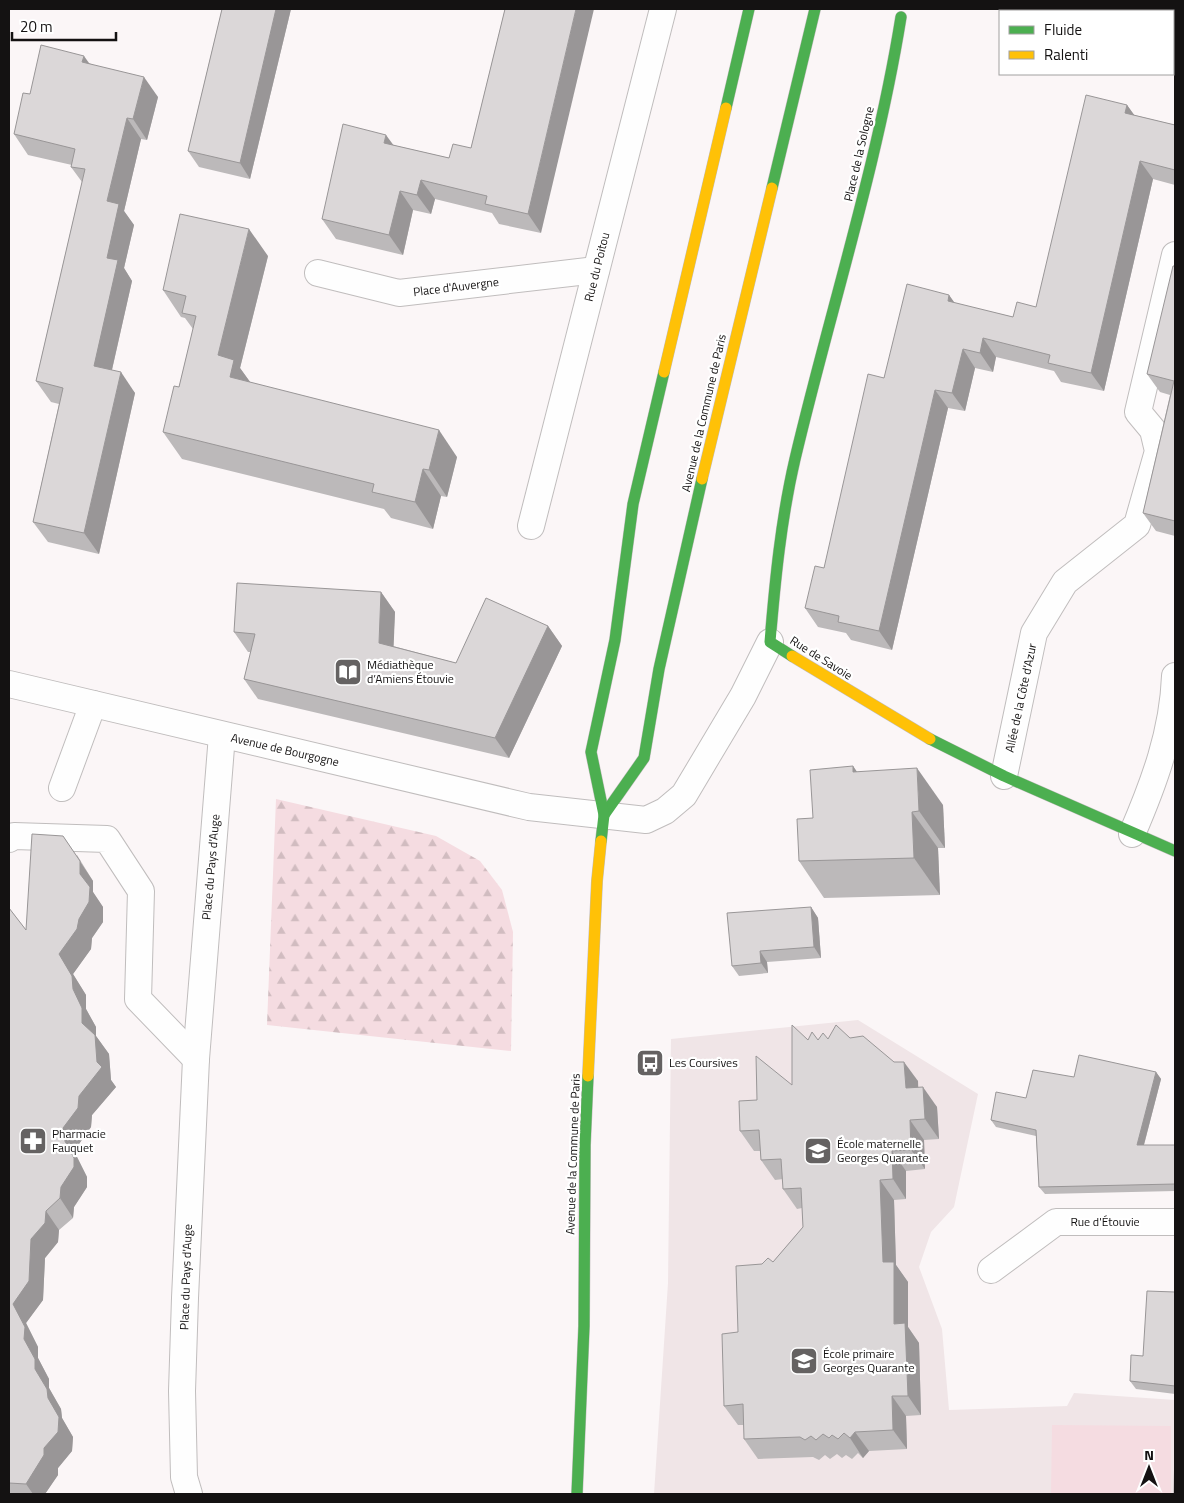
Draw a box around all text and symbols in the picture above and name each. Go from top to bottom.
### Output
scale bar [12,10,116,42]
legend [999,10,1174,75]
text: 20 m [20,15,53,38]
text: Fluide [1044,18,1082,41]
text: Ralenti [1044,43,1088,66]
street label: Place de la Sologne [838,105,879,203]
street label: Rue du Poitou [579,230,614,304]
street label: Place d'Auvergne [412,272,500,301]
street label: Avenue de la Commune de Paris [676,332,731,494]
street label: Rue de Savoie [786,631,856,684]
street label: Allée de la Côte d'Azur [1000,642,1041,754]
place label: Médiathèque d’Amiens Étouvie [367,655,454,688]
library icon: Médiathèque d’Amiens Étouvie [333,657,363,687]
street label: Avenue de Bourgogne [229,728,341,771]
street label: Place du Pays d'Auge [196,813,225,921]
bus stop icon: Les Coursives [635,1048,665,1078]
place label: Les Coursives [669,1053,738,1072]
street label: Avenue de la Commune de Paris [560,1073,585,1235]
place label: Pharmacie Fauquet [52,1124,106,1157]
pharmacy icon: Pharmacie Fauquet [18,1126,48,1156]
place label: École maternelle Georges Quarante [837,1134,928,1167]
school or university icon: École maternelle Georges Quarante [803,1136,833,1166]
street label: Rue d'Étouvie [1070,1212,1140,1231]
street label: Place du Pays d'Auge [174,1224,197,1330]
place label: École primaire Georges Quarante [823,1344,914,1377]
school or university icon: École primaire Georges Quarante [789,1346,819,1376]
north arrow [1124,1443,1174,1493]
text: N [1144,1444,1154,1465]

